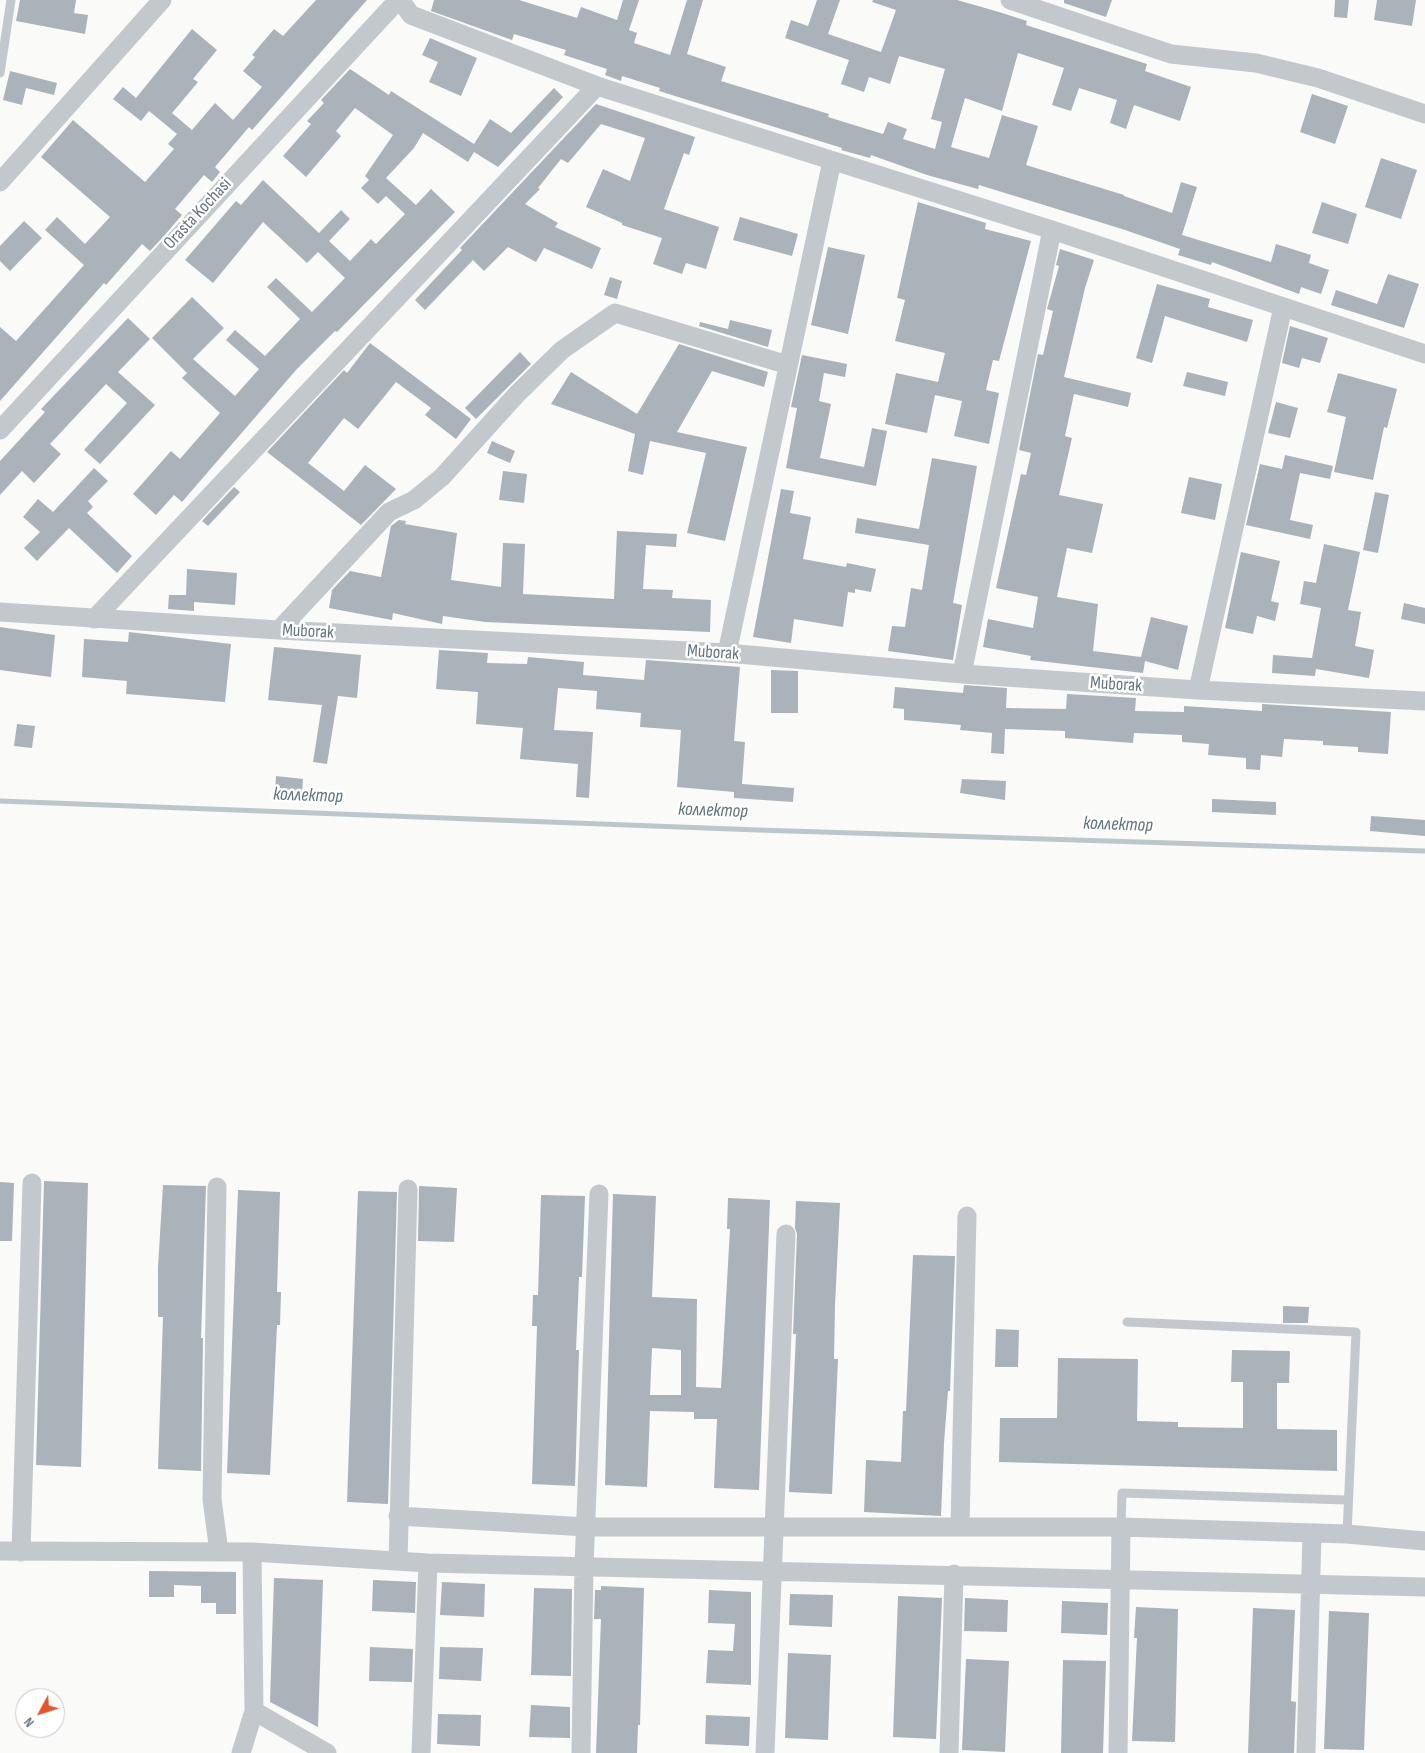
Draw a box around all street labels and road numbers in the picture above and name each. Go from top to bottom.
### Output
street label: Orasta Kochasi [160,174,236,254]
street label: Muborak [282,620,334,644]
street label: Muborak [686,640,740,666]
street label: Muborak [1089,672,1143,698]

